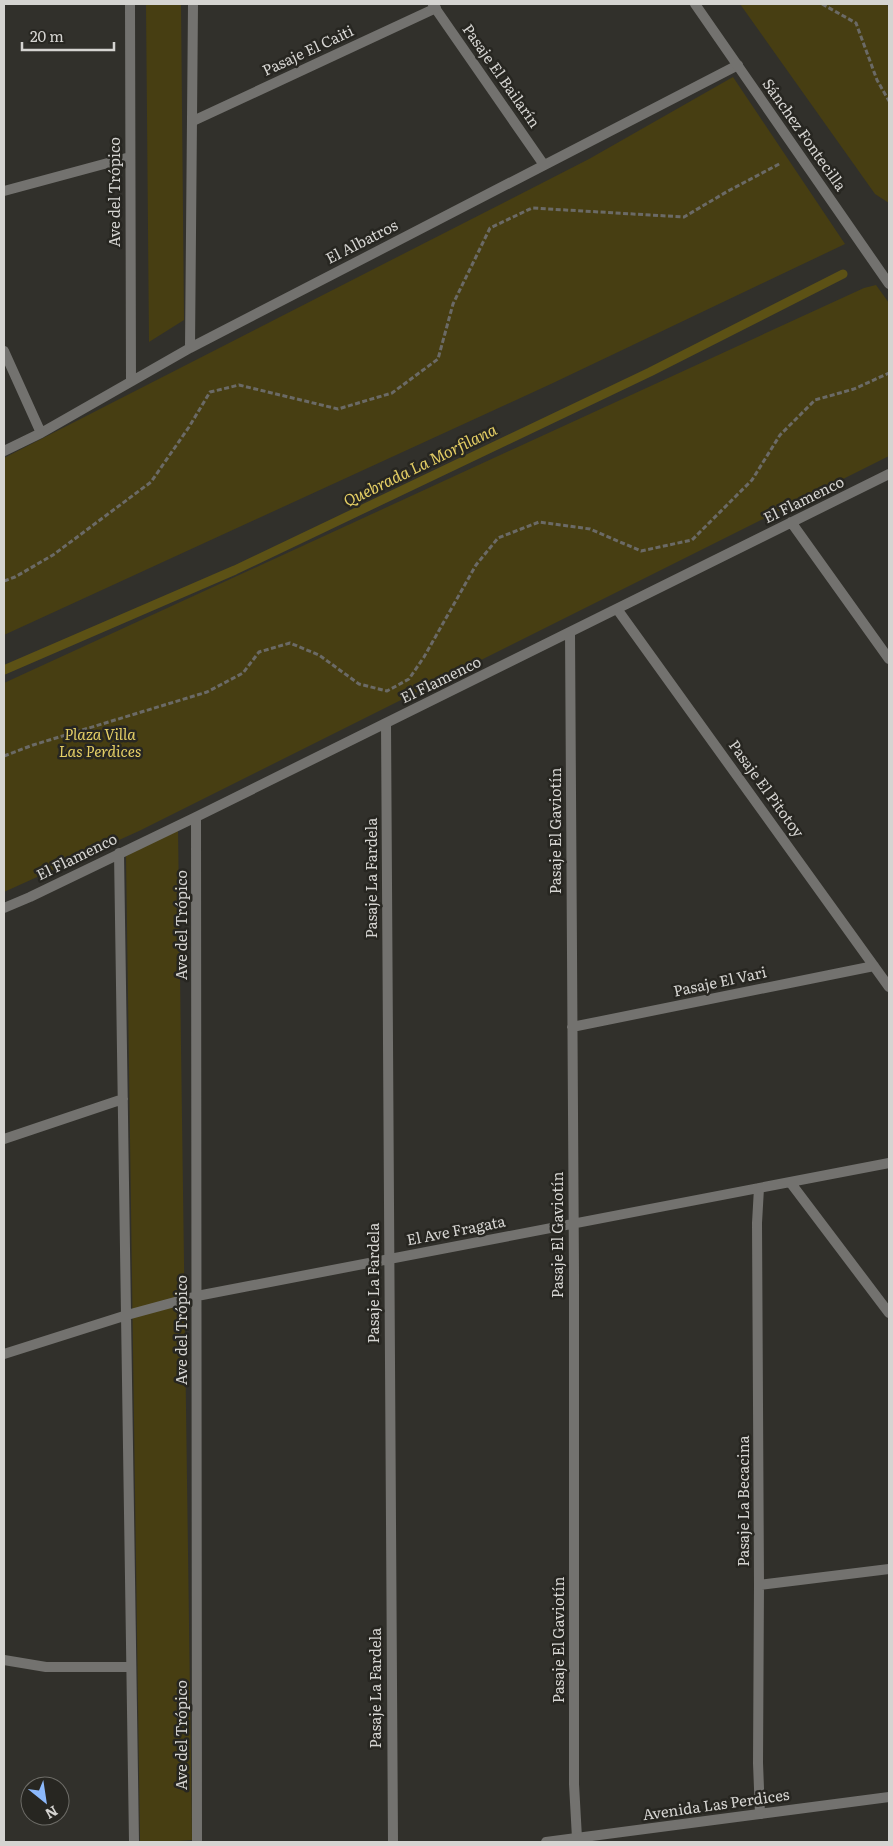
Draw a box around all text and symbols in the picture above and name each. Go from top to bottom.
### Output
street label: Pasaje El Caiti [258,18,357,81]
street label: Pasaje El Bailarín [458,18,547,132]
scale bar [22,20,115,52]
text: 20 m [30,24,64,47]
street label: Sánchez Fontecilla [758,73,853,196]
street label: Ave del Trópico [102,137,125,247]
street label: El Albatros [321,213,402,269]
water label: Quebrada La Morfilana [339,416,501,512]
street label: El Flamenco [759,469,848,528]
street label: El Flamenco [396,649,485,708]
park label: Plaza Villa Las Perdices [59,722,141,762]
street label: Pasaje El Pitotoy [724,734,811,842]
street label: Pasaje El Gaviotín [543,768,566,894]
street label: Pasaje La Fardela [359,817,382,938]
street label: El Flamenco [32,826,121,885]
street label: Ave del Trópico [169,870,192,980]
street label: Pasaje El Vari [671,959,768,1002]
street label: Pasaje El Gaviotín [545,1172,568,1298]
street label: El Ave Fragata [404,1208,508,1250]
street label: Pasaje La Fardela [361,1222,384,1343]
street label: Ave del Trópico [169,1275,192,1385]
street label: Pasaje La Becacina [731,1434,754,1567]
street label: Pasaje El Gaviotín [546,1577,569,1703]
street label: Pasaje La Fardela [363,1627,386,1748]
street label: Ave del Trópico [169,1680,192,1790]
north arrow [20,1776,70,1826]
street label: Avenida Las Perdices [641,1782,791,1825]
text: N [42,1802,62,1825]

